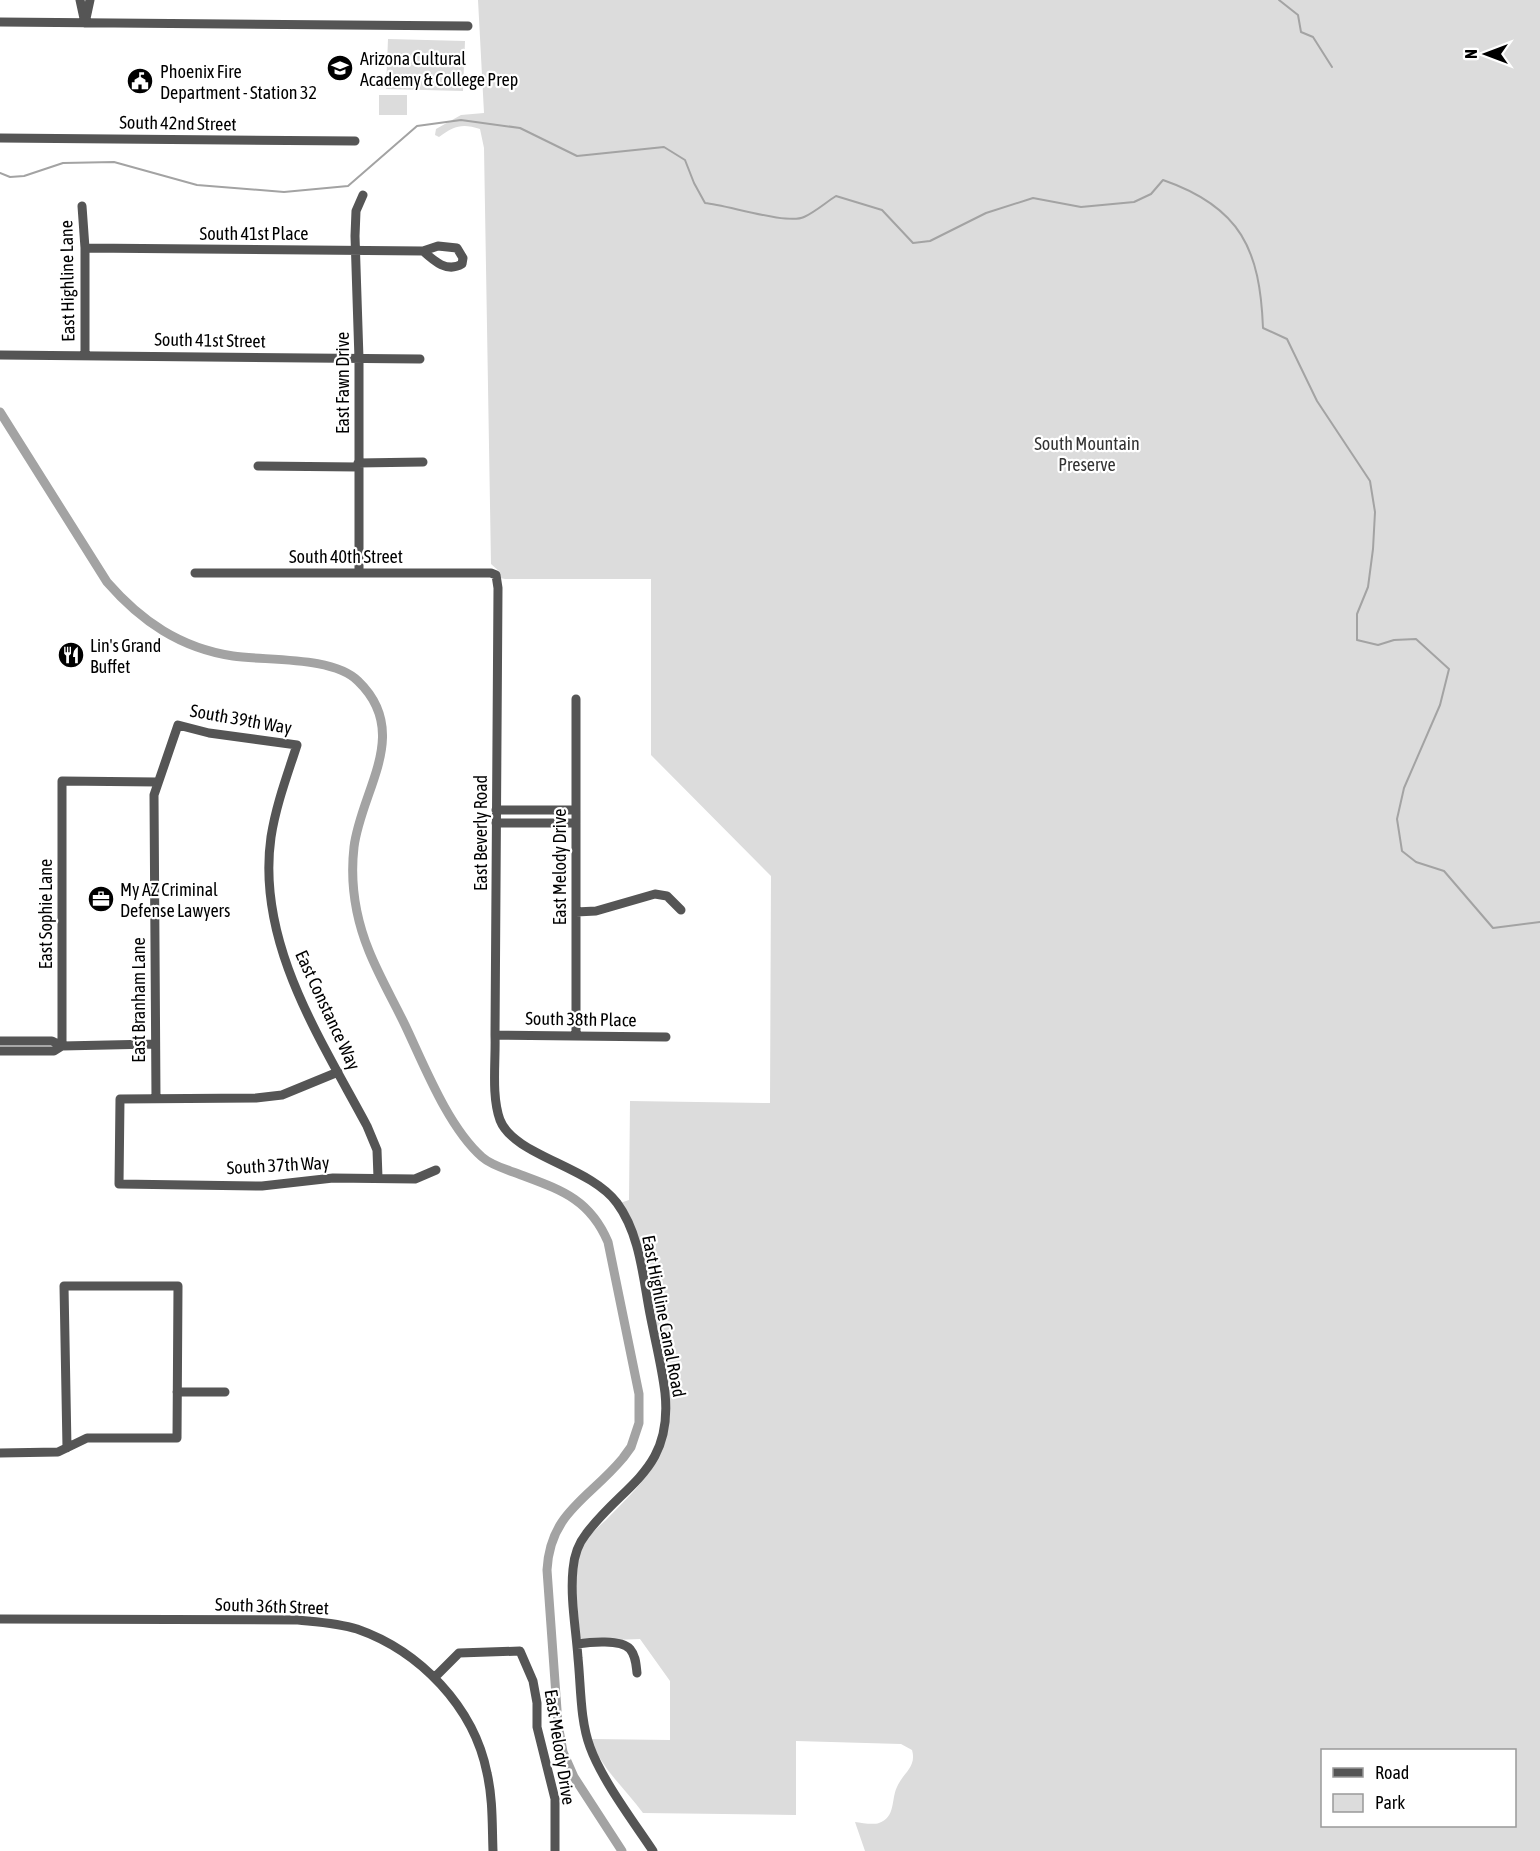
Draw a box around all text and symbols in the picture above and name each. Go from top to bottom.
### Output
north arrow [1456,24,1516,84]
place label: Arizona Cultural Academy & College Prep [360,48,518,90]
text: N [1462,49,1480,59]
school or university icon: Arizona Cultural Academy & College Prep [325,53,355,83]
place label: Phoenix Fire Department - Station 32 [160,61,317,103]
public building icon: Phoenix Fire Department - Station 32 [125,66,155,96]
street label: South 42nd Street [119,111,237,135]
street label: East Highline Lane [55,220,79,342]
street label: South 41st Place [200,223,308,244]
street label: South 41st Street [154,329,266,351]
street label: East Fawn Drive [332,332,353,434]
park label: South Mountain Preserve [1034,433,1140,475]
street label: South 40th Street [289,546,403,567]
place label: Lin's Grand Buffet [90,635,161,677]
restaurant icon: Lin's Grand Buffet [56,640,86,670]
street label: South 39th Way [189,700,293,738]
street label: East Beverly Road [470,775,491,891]
street label: East Melody Drive [549,809,570,925]
street label: East Sophie Lane [35,859,56,969]
place label: My AZ Criminal Defense Lawyers [120,879,230,921]
office icon: My AZ Criminal Defense Lawyers [86,884,116,914]
street label: East Branham Lane [128,937,149,1063]
street label: East Constance Way [291,947,365,1073]
street label: South 38th Place [525,1008,637,1030]
street label: South 37th Way [226,1152,330,1178]
street label: East Highline Canal Road [638,1233,690,1399]
street label: South 36th Street [215,1594,329,1618]
street label: East Melody Drive [541,1688,579,1806]
legend [1321,1749,1516,1827]
text: Road [1375,1762,1409,1783]
text: Park [1375,1792,1405,1813]

